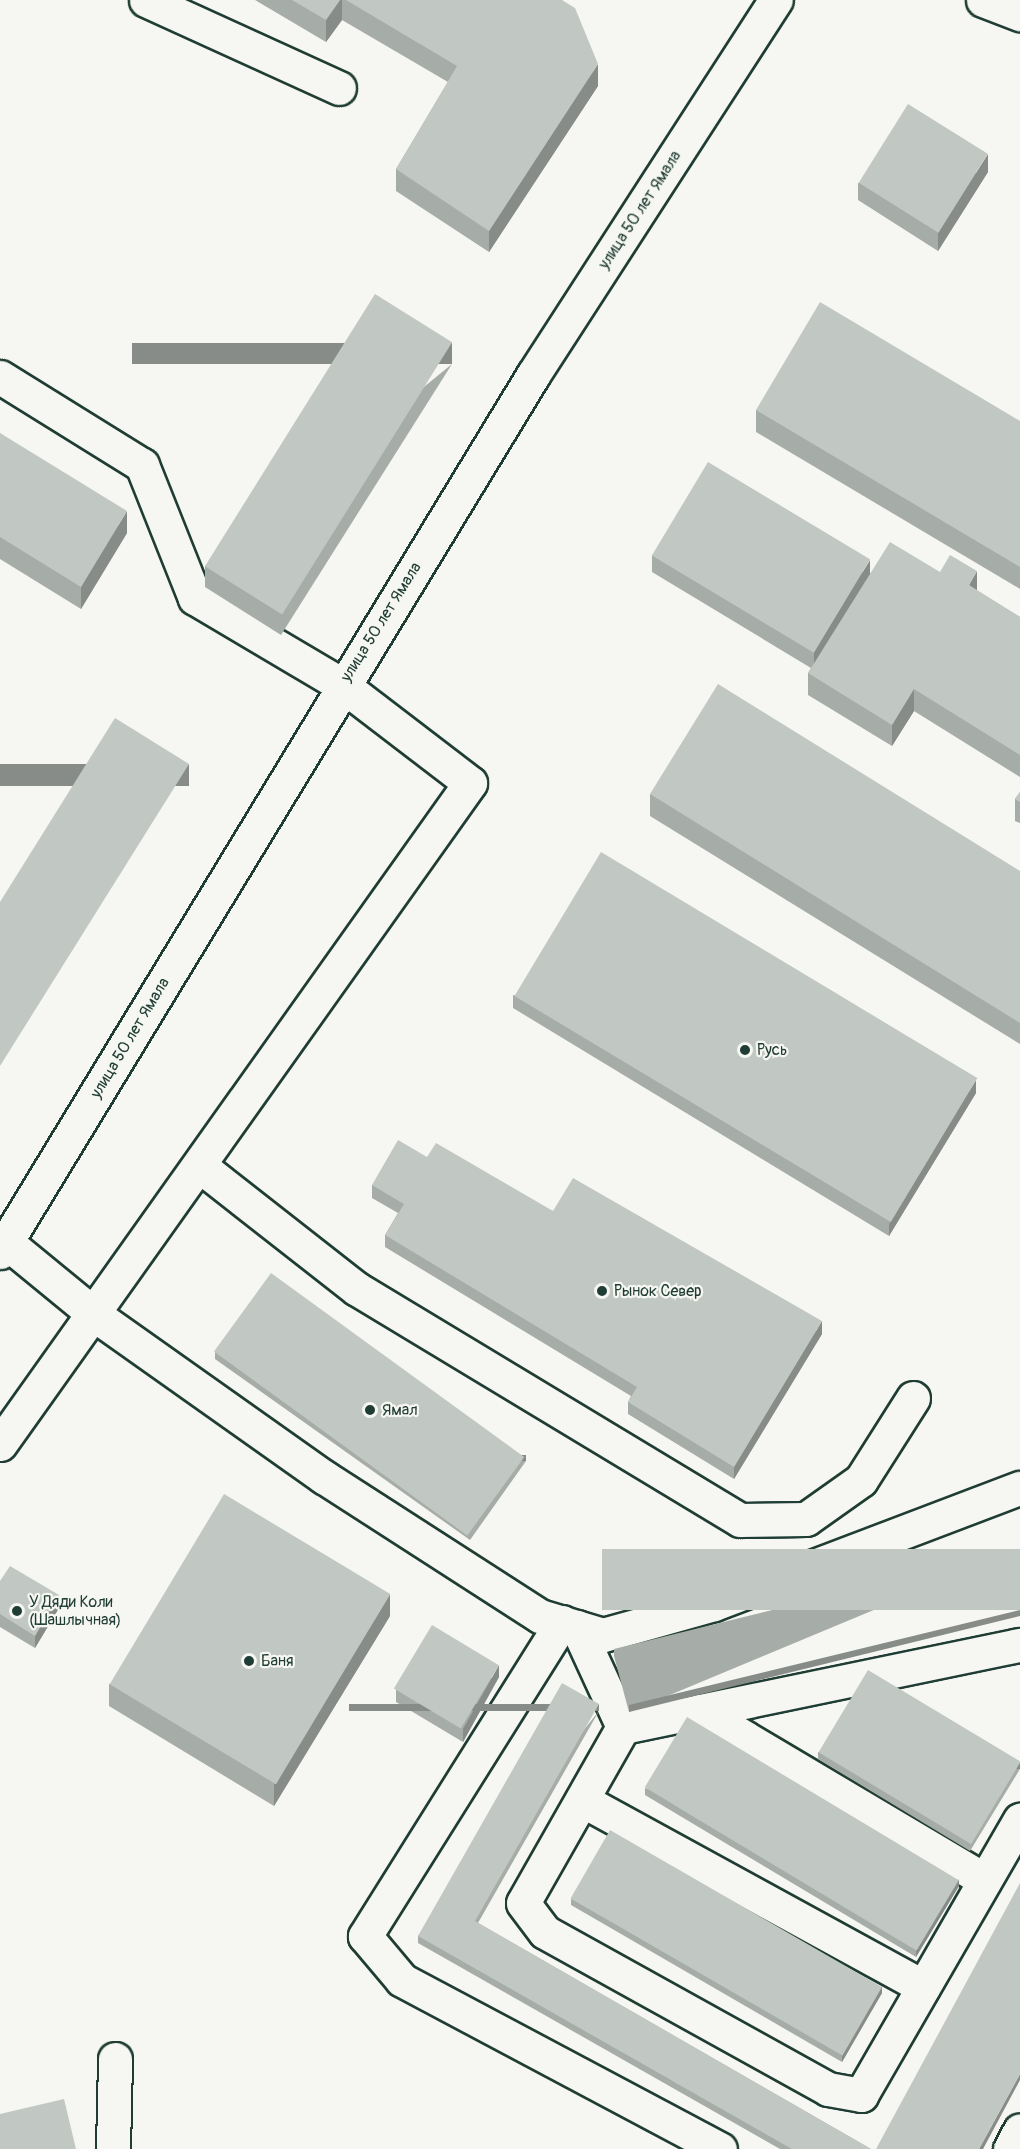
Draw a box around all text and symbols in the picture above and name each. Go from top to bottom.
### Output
street label: улица 50 лет Ямала [595,147,685,273]
street label: улица 50 лет Ямала [336,559,426,685]
street label: улица 50 лет Ямала [86,974,174,1102]
place label: Русь [757,1040,787,1060]
marker: Русь [738,1043,752,1057]
place label: Рынок Север [614,1281,702,1301]
marker: Рынок Север [595,1284,609,1298]
place label: Ямал [382,1400,418,1420]
marker: Ямал [363,1403,377,1417]
place label: У Дяди Коли (Шашлычная) [29,1592,121,1630]
marker: У Дяди Коли (Шашлычная) [10,1604,24,1618]
place label: Баня [261,1651,294,1671]
marker: Баня [242,1654,256,1668]

